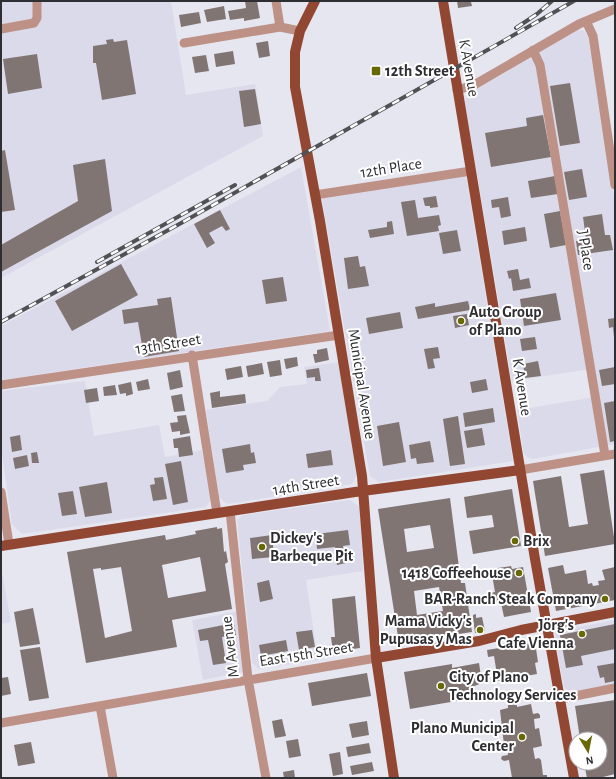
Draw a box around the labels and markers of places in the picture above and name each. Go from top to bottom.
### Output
place label: 12th Street [385,63,455,79]
marker: 12th Street [370,65,382,77]
place label: Auto Group of Plano [469,304,542,338]
marker: Auto Group of Plano [456,316,466,326]
place label: Dickey's Barbeque Pit [270,530,354,564]
place label: Brix [523,533,550,549]
marker: Brix [510,536,520,546]
marker: Dickey's Barbeque Pit [257,542,267,552]
place label: 1418 Coffeehouse [402,565,511,581]
marker: 1418 Coffeehouse [514,568,524,578]
place label: BAR-Ranch Steak Company [424,591,598,608]
marker: BAR-Ranch Steak Company [600,594,610,604]
place label: Mama Vicky's Pupusas y Mas [380,613,472,648]
place label: Jörg's Cafe Vienna [497,617,574,651]
marker: Mama Vicky's Pupusas y Mas [475,625,485,635]
marker: Jörg's Cafe Vienna [577,629,587,639]
place label: City of Plano Technology Services [449,669,576,704]
marker: City of Plano Technology Services [436,681,446,691]
place label: Plano Municipal Center [411,720,514,754]
marker: Plano Municipal Center [517,732,527,742]

